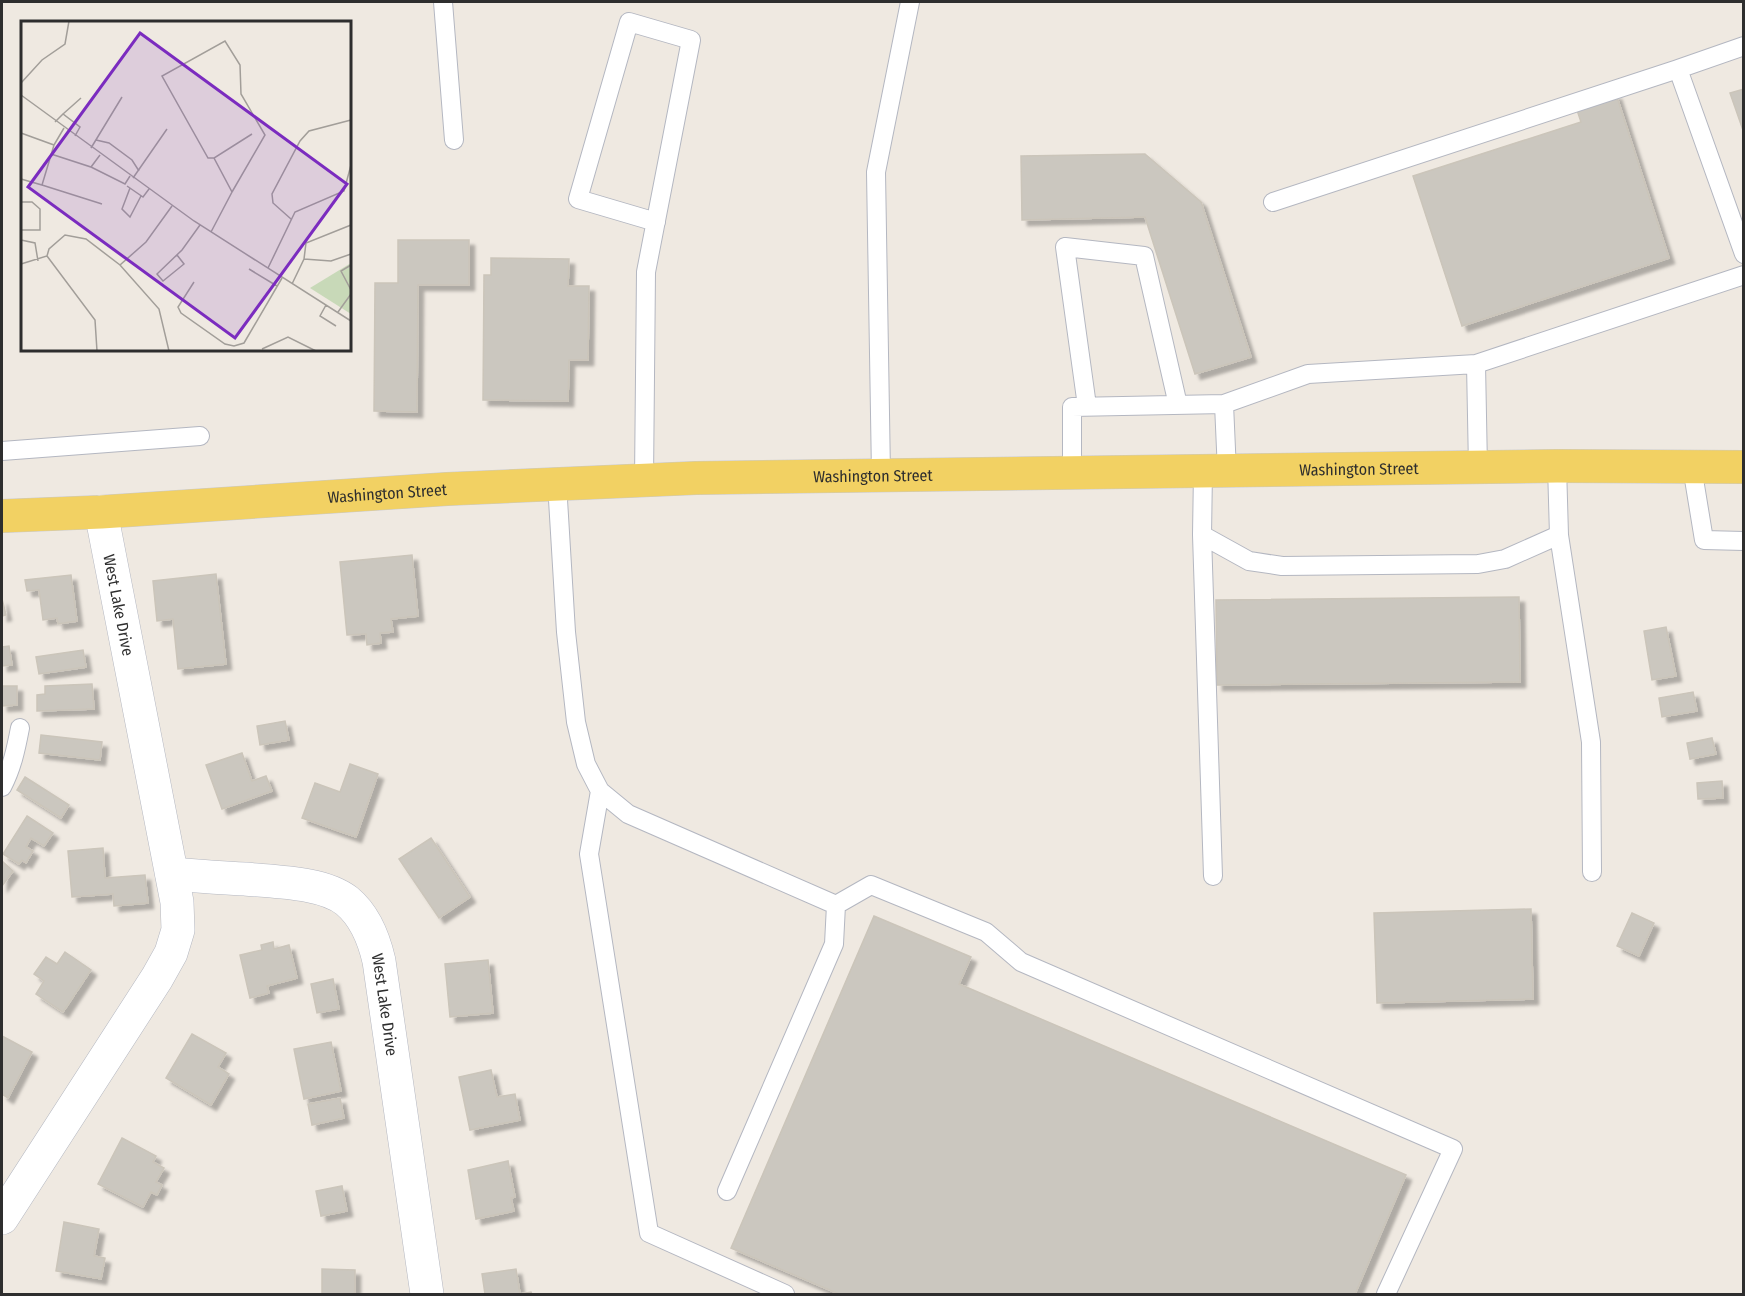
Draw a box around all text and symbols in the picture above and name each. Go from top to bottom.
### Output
inset map [21,21,351,351]
street label: Washington Street [1299,459,1420,480]
street label: Washington Street [813,466,934,486]
street label: Washington Street [327,480,448,507]
street label: West Lake Drive [99,553,138,658]
street label: West Lake Drive [368,952,402,1057]

